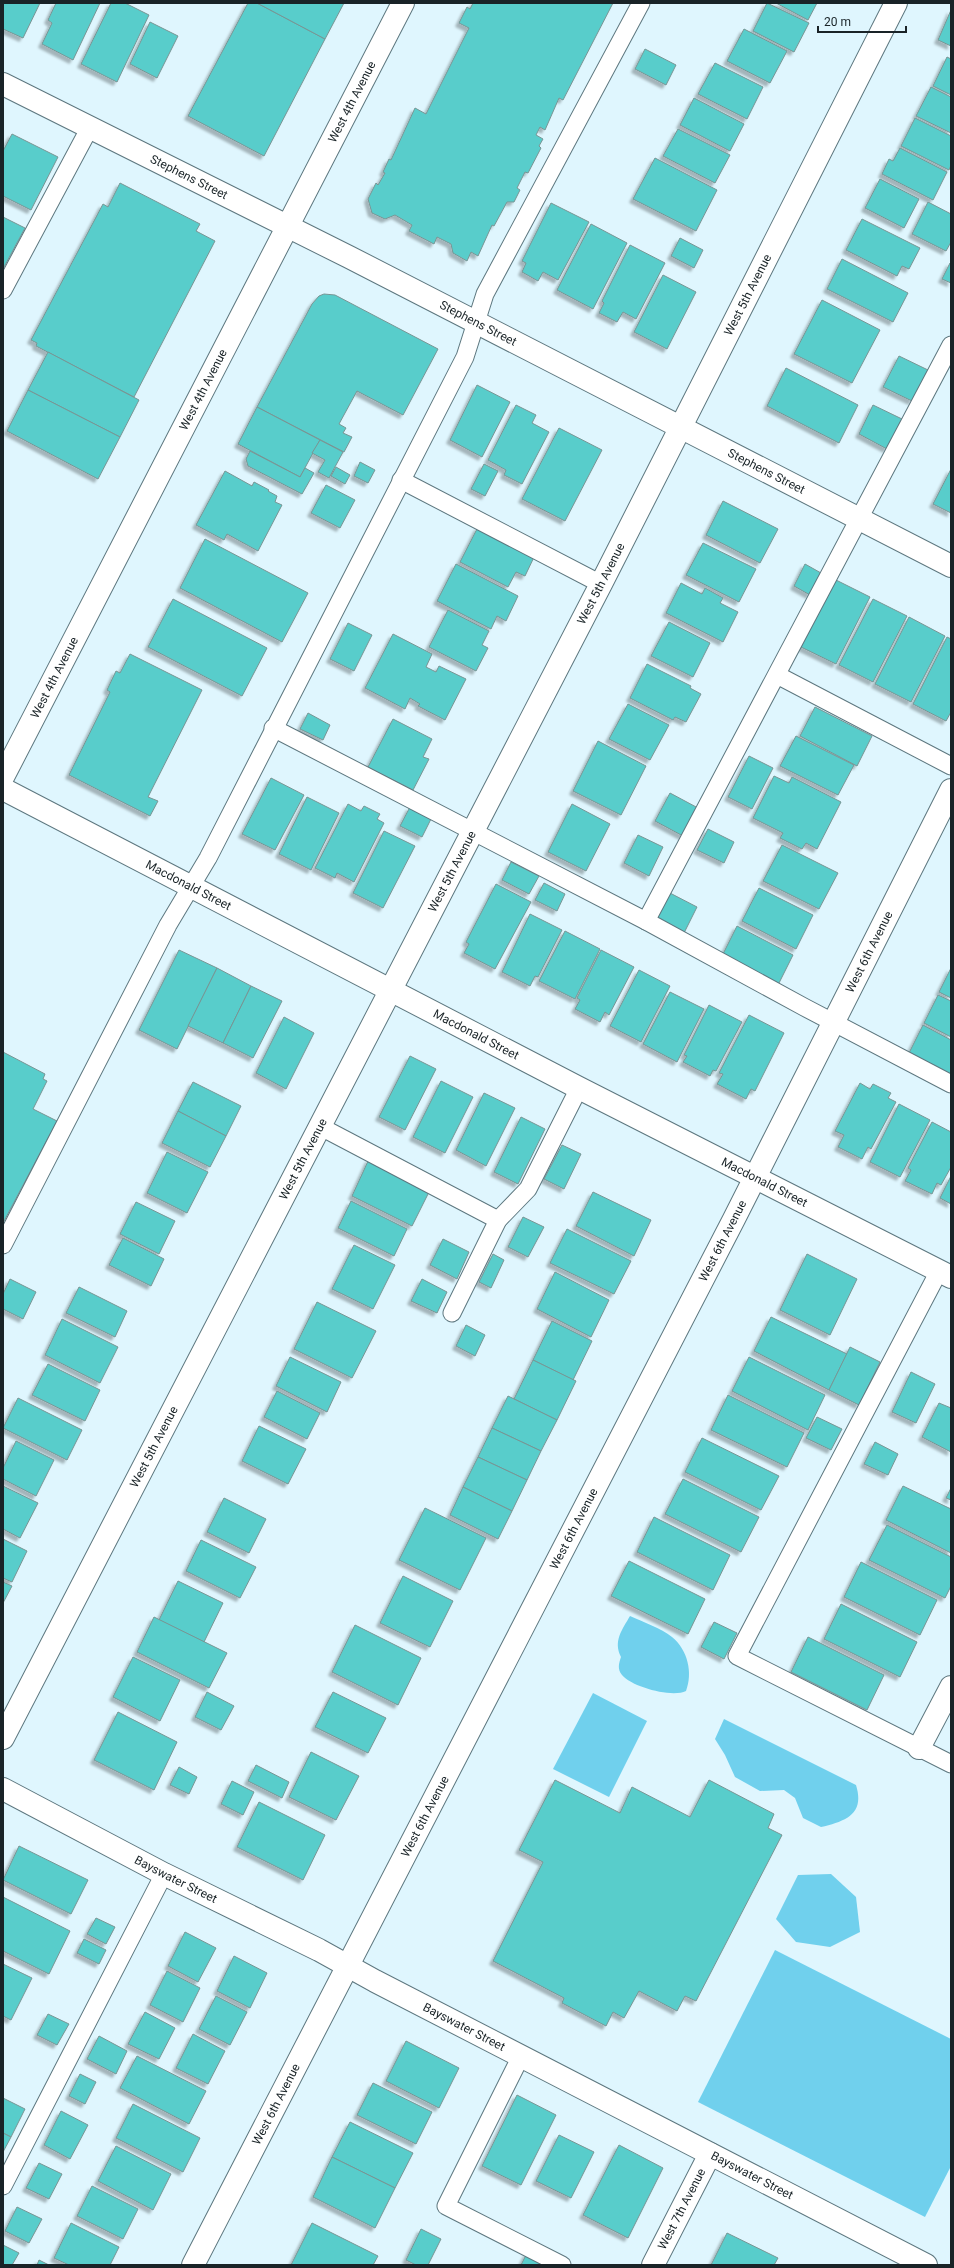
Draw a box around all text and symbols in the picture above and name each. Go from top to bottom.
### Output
scale bar [818,8,906,34]
text: 20 m [824,15,851,29]
street label: West 4th Avenue [325,59,379,145]
street label: Stephens Street [148,152,230,202]
street label: West 5th Avenue [721,252,774,338]
street label: Stephens Street [437,298,519,349]
street label: West 4th Avenue [176,347,230,433]
street label: Stephens Street [726,446,807,497]
street label: West 5th Avenue [574,541,628,627]
street label: West 4th Avenue [28,635,81,720]
street label: West 5th Avenue [425,828,479,914]
street label: Macdonald Street [143,857,234,913]
street label: West 6th Avenue [843,909,896,995]
street label: Macdonald Street [431,1007,521,1063]
street label: West 5th Avenue [276,1116,330,1202]
street label: Macdonald Street [719,1155,810,1210]
street label: West 6th Avenue [696,1198,749,1284]
street label: West 5th Avenue [127,1404,181,1490]
street label: West 6th Avenue [547,1486,601,1572]
street label: West 6th Avenue [398,1773,452,1859]
street label: Bayswater Street [132,1853,219,1906]
street label: Bayswater Street [421,2000,508,2054]
street label: West 6th Avenue [249,2061,303,2147]
street label: Bayswater Street [709,2148,796,2202]
street label: West 7th Avenue [655,2166,708,2252]

